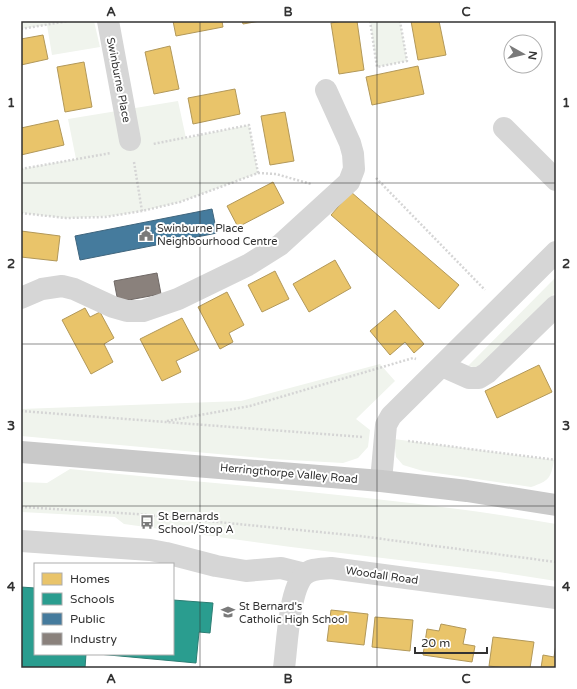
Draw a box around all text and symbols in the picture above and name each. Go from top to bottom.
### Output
text: A [106,4,116,20]
text: B [283,4,293,20]
text: C [461,4,471,20]
north arrow [503,34,543,74]
street label: Swinburne Place [104,36,133,124]
text: N [525,50,539,61]
text: 1 [7,95,15,111]
text: 1 [562,95,570,111]
place label: Swinburne Place Neighbourhood Centre [157,222,277,248]
public building icon: Swinburne Place Neighbourhood Centre [138,226,154,242]
text: 2 [7,256,15,272]
text: 2 [562,256,570,272]
text: 3 [7,418,15,434]
text: 3 [562,418,570,434]
street label: Herringthorpe Valley Road [220,461,358,486]
place label: St Bernards School/Stop A [158,510,234,536]
bus stop icon: St Bernards School/Stop A [139,514,155,530]
legend [34,563,174,655]
street label: Woodall Road [345,564,419,587]
text: Homes [70,572,110,586]
text: 4 [7,579,16,595]
text: 4 [562,579,571,595]
text: Schools [70,592,115,606]
place label: St Bernard's Catholic High School [239,600,347,626]
school or university icon: St Bernard's Catholic High School [220,604,236,620]
text: Public [70,612,105,626]
scale bar [415,629,487,655]
text: Industry [70,632,117,646]
text: 20 m [421,636,450,650]
text: A [106,671,116,687]
text: B [283,671,293,687]
text: C [461,671,471,687]

